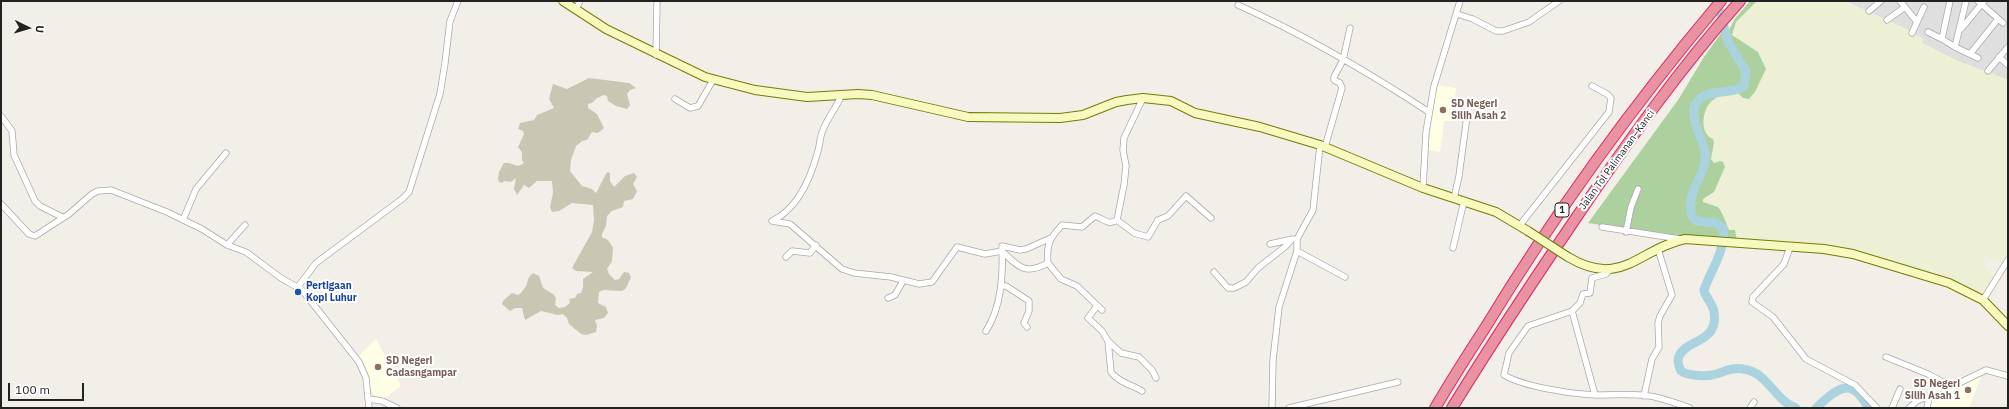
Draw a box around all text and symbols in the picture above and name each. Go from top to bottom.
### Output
north arrow [8,8,48,48]
text: U [33,25,47,33]
place label: SD Negeri Silih Asah 2 [1451,98,1506,122]
marker: SD Negeri Silih Asah 2 [1438,105,1448,115]
street label: Jalan Tol Palimanan–Kanci [1577,108,1657,212]
road number: 1 [1555,203,1569,217]
place label: Pertigaan Kopi Luhur [306,280,357,304]
marker: Pertigaan Kopi Luhur [293,287,303,297]
place label: SD Negeri Cadasngampar [386,355,457,378]
marker: SD Negeri Cadasngampar [373,362,383,372]
scale bar [10,375,86,401]
place label: SD Negeri Silih Asah 1 [1905,378,1960,402]
text: 100 m [15,382,50,397]
marker: SD Negeri Silih Asah 1 [1963,385,1973,395]

